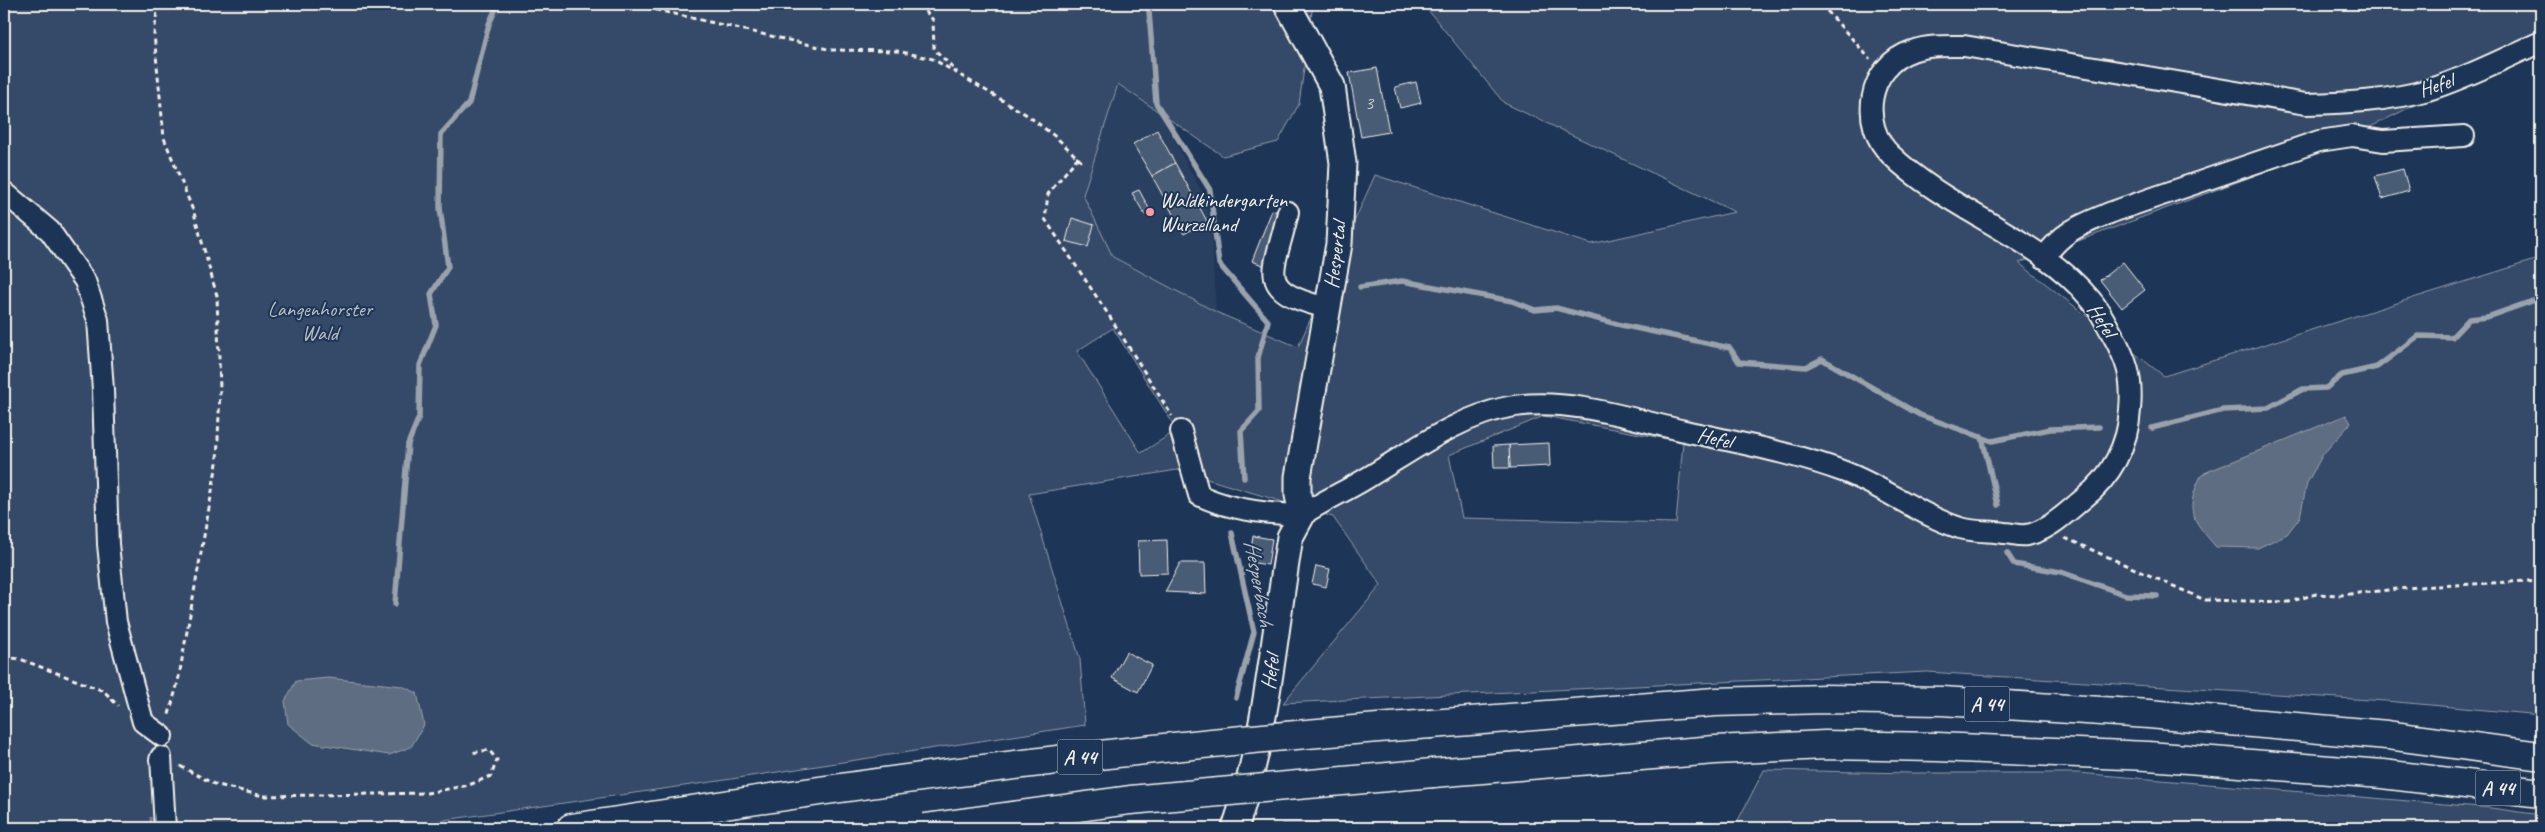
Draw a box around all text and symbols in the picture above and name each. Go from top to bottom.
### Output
street label: Hefel [2415,66,2460,103]
house number: 3 [1365,91,1375,115]
place label: Waldkindergarten Wurzelland [1160,187,1288,237]
marker: Waldkindergarten Wurzelland [1144,206,1156,218]
street label: Hespertal [1318,217,1352,290]
park label: Langenhorster Wald [268,296,374,346]
street label: Hefel [2082,298,2124,345]
street label: Hefel [1695,421,1738,455]
water label: Hesperbach [1238,538,1281,630]
street label: Hefel [1255,649,1286,691]
road number: A 44 [1964,686,2010,722]
road number: A 44 [1058,740,1102,774]
road number: A 44 [2476,770,2520,806]

